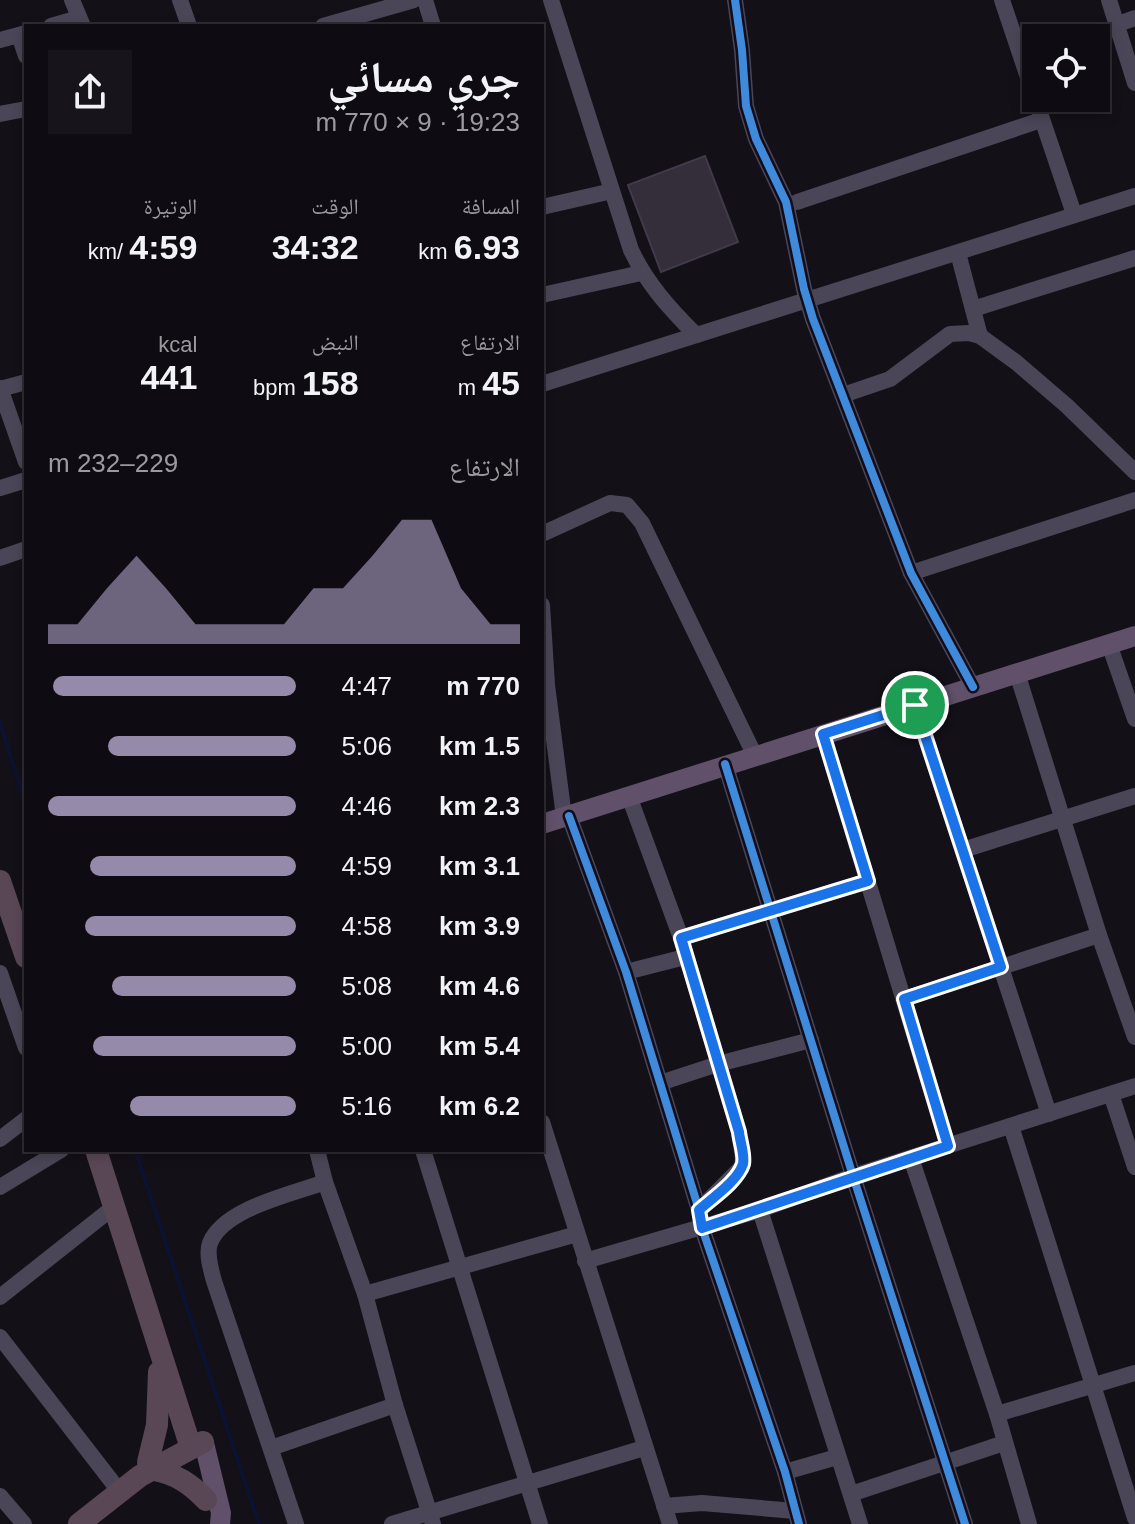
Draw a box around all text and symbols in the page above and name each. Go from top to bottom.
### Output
map controls [1022,24,1110,112]
button: locate [1022,24,1110,112]
button: share [48,50,132,134]
text: جري مسائي [327,52,520,101]
text: 19:23 · 9 × 770 m [315,107,520,137]
text: الوتيرة [144,194,197,219]
text: الوقت [311,194,359,219]
text: المسافة [462,194,520,219]
text: 4:59 [129,228,197,266]
text: 34:32 [272,228,359,266]
text: 6.93 [454,228,520,266]
text: /km [88,239,129,264]
text: km [418,239,454,264]
text: النبض [312,330,359,355]
text: الارتفاع [460,330,520,355]
text: kcal [158,332,197,357]
text: 441 [141,358,197,396]
text: 158 [302,364,359,402]
text: 45 [482,364,520,402]
text: bpm [253,375,302,400]
text: m [458,375,482,400]
text: 229–232 m [48,448,178,478]
text: الارتفاع [449,452,520,482]
text: 4:47 [341,671,392,701]
text: 770 m [446,671,520,701]
pin [881,671,949,739]
icon: arrive [893,683,937,727]
text: 5:06 [341,731,392,761]
text: 1.5 km [439,731,520,761]
text: 4:46 [341,791,392,821]
text: 2.3 km [439,791,520,821]
text: 4:59 [341,851,392,881]
text: 3.1 km [439,851,520,881]
text: 4:58 [341,911,392,941]
text: 3.9 km [439,911,520,941]
text: 5:08 [341,971,392,1001]
text: 4.6 km [439,971,520,1001]
text: 5:00 [341,1031,392,1061]
text: 5.4 km [439,1031,520,1061]
text: 5:16 [341,1091,392,1121]
text: 6.2 km [439,1091,520,1121]

